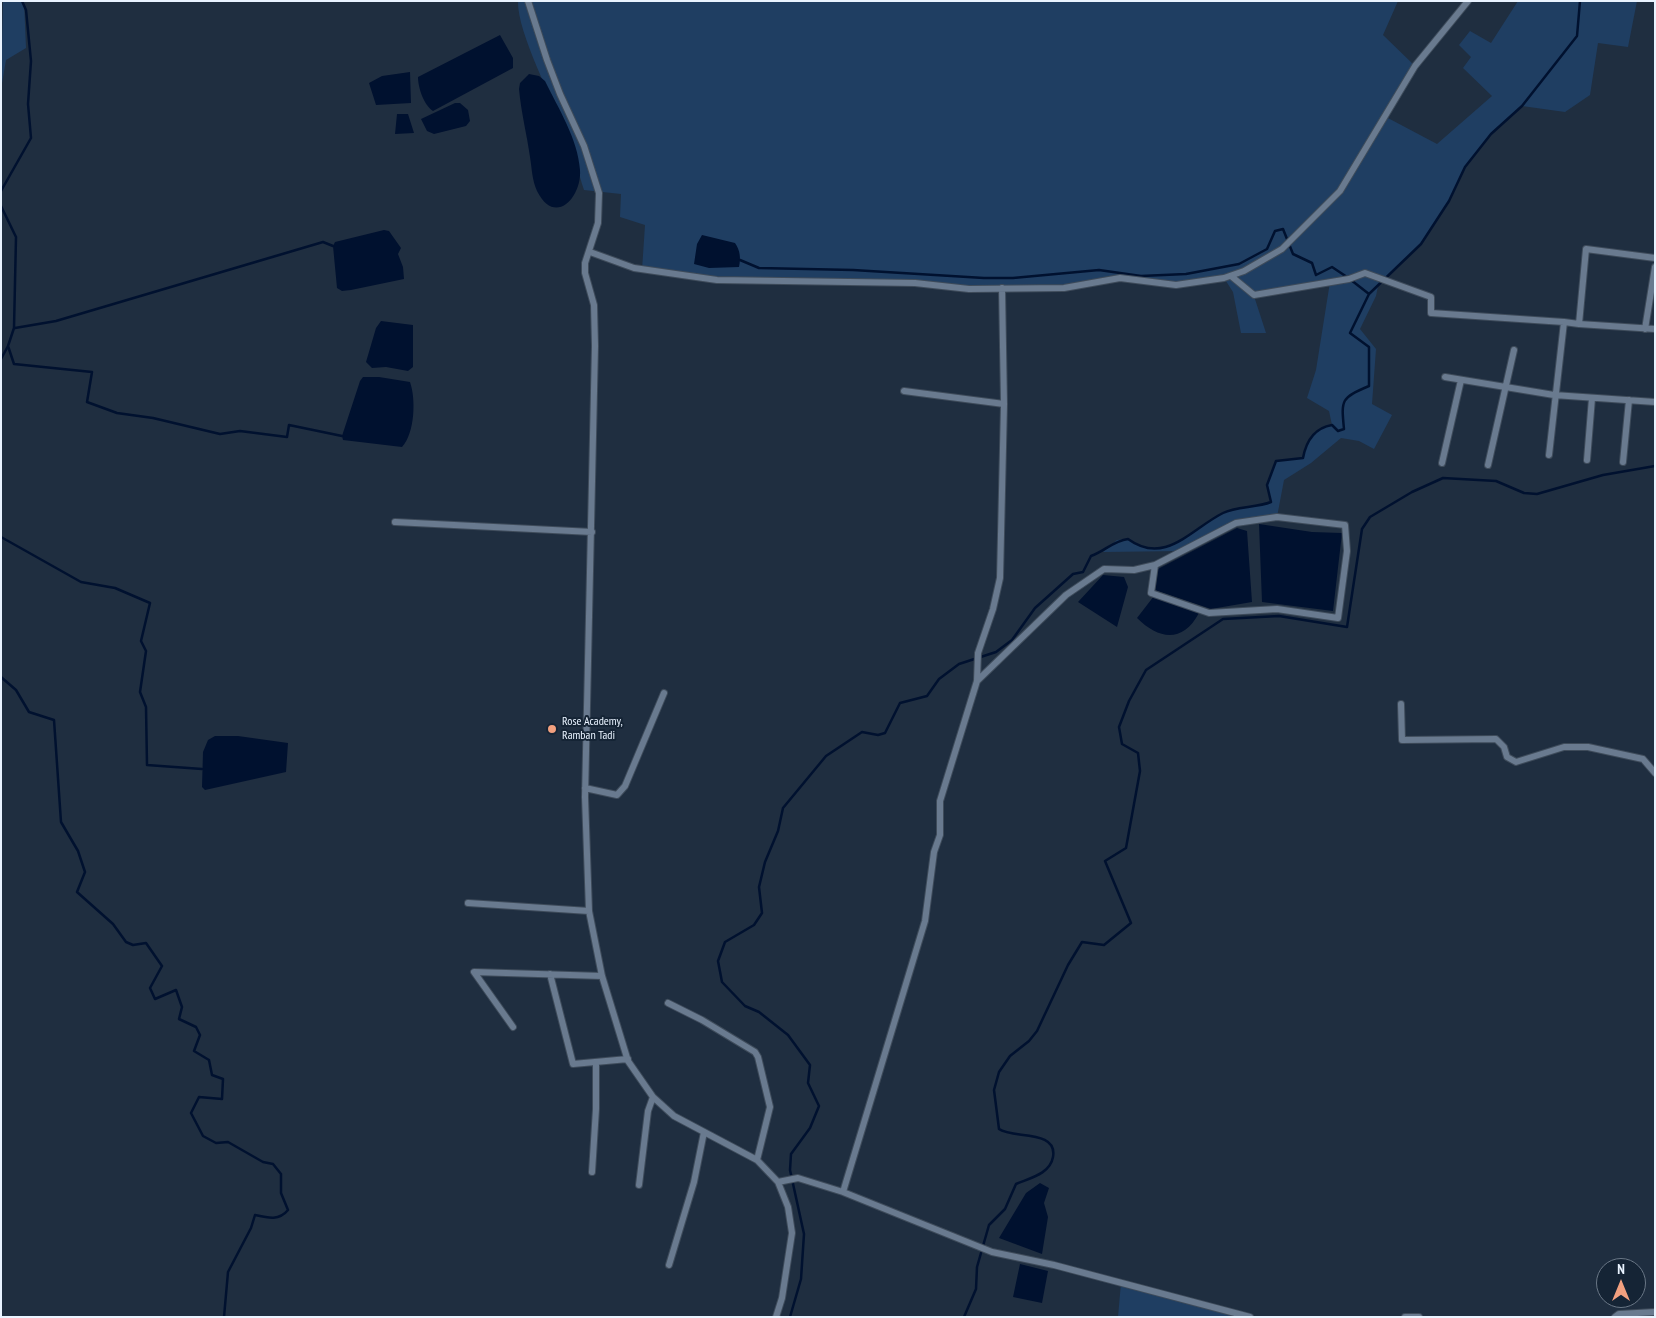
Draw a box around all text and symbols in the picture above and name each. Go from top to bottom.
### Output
place label: Rose Academy, Ramban Tadi [562,715,623,743]
marker: Rose Academy, Ramban Tadi [546,723,558,735]
north arrow [1596,1258,1646,1308]
text: N [1617,1260,1625,1278]

